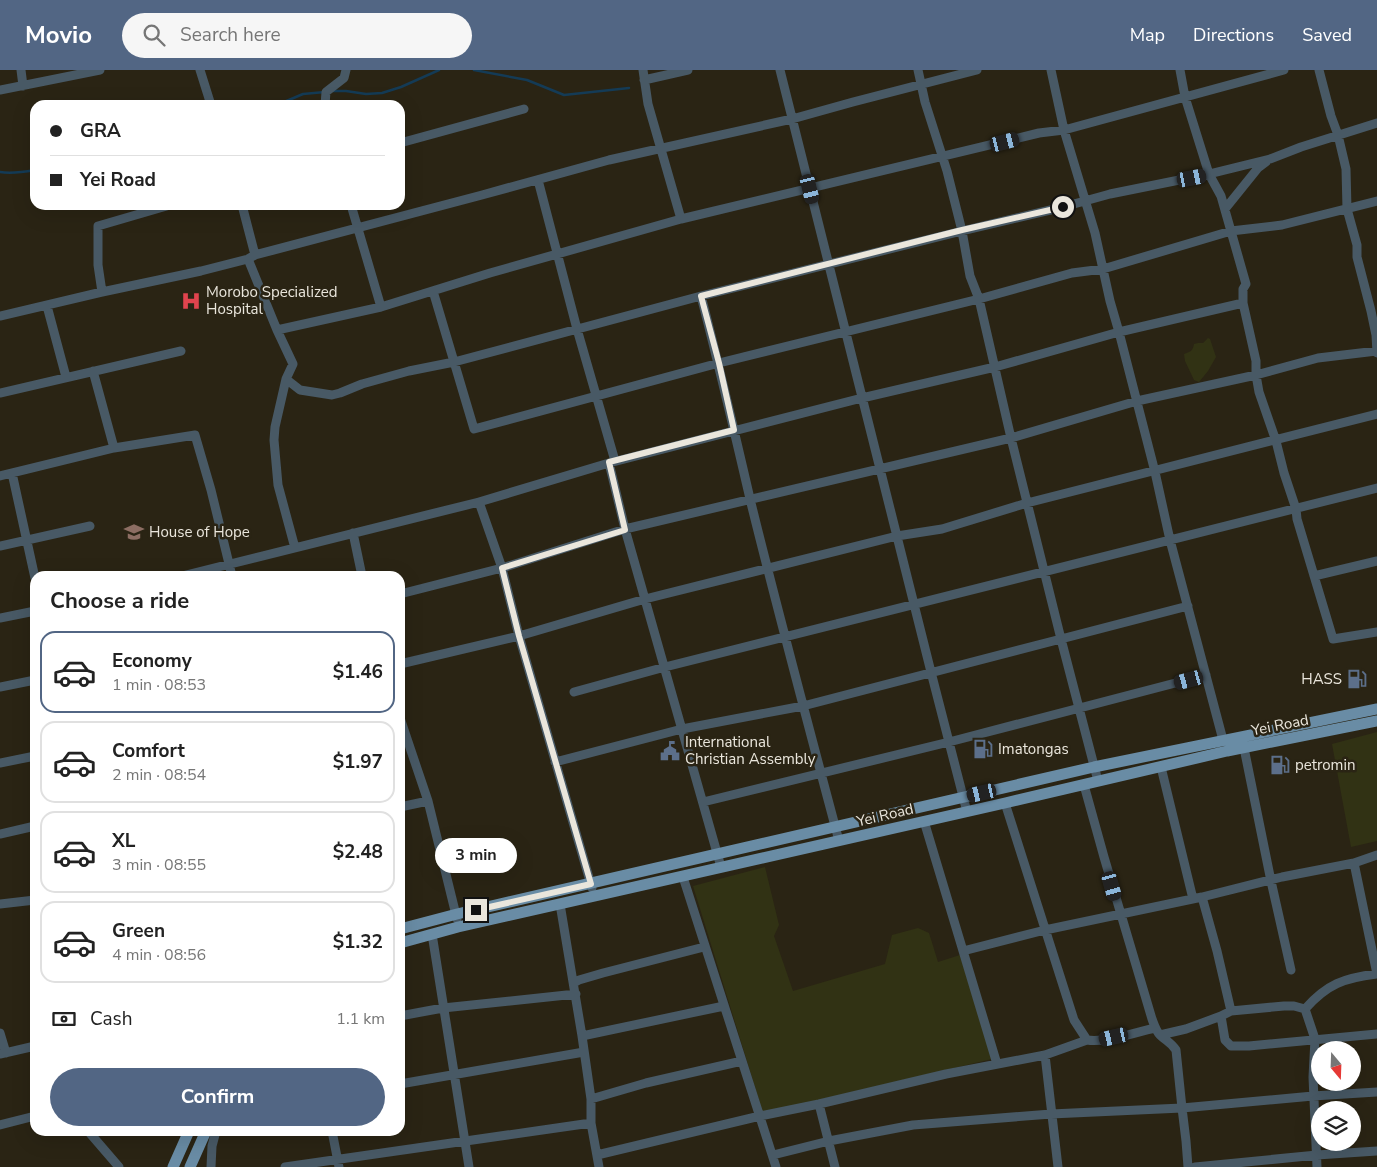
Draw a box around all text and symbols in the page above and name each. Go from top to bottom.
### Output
search box [122,13,472,58]
text: Movio [25,19,92,51]
icon: search [140,21,168,49]
text: Search here [180,22,281,48]
text: Map [1130,23,1165,47]
text: Directions [1193,23,1274,47]
text: Saved [1302,23,1352,47]
text: GRA [80,118,121,144]
car [988,131,1021,153]
text: Yei Road [80,167,156,193]
car [1175,168,1208,188]
car [799,173,820,205]
route start [1052,196,1074,218]
place label: Morobo Specialized Hospital [206,282,338,319]
hospital icon: Morobo Specialized Hospital [180,290,202,312]
school or university icon: House of Hope [123,521,145,543]
place label: House of Hope [149,522,250,542]
text: Choose a ride [50,586,189,616]
text: Economy [112,648,192,674]
icon: car [52,650,97,695]
text: $1.46 [333,659,383,685]
fuel station icon: HASS [1346,668,1368,690]
car [1172,669,1205,691]
place label: HASS [1301,669,1342,689]
text: 1 min · 08:53 [112,674,206,696]
street label: Yei Road [1249,710,1310,741]
place label: International Christian Assembly [685,732,816,769]
text: Comfort [112,738,185,764]
fuel station icon: Imatongas [972,738,994,760]
place label: Imatongas [998,739,1069,759]
icon: car [52,740,97,785]
public building icon: International Christian Assembly [659,740,681,762]
text: $1.97 [333,749,383,775]
fuel station icon: petromin [1269,754,1291,776]
place label: petromin [1295,755,1355,775]
text: 2 min · 08:54 [112,764,206,786]
car [965,782,998,804]
street label: Yei Road [854,799,915,831]
text: XL [112,828,135,854]
icon: car [52,830,97,875]
callout: 3 min [435,838,517,872]
text: $2.48 [333,839,383,865]
text: 3 min [455,844,497,866]
text: 3 min · 08:55 [112,854,206,876]
car [1100,870,1123,902]
route end [465,899,487,921]
text: Green [112,918,165,944]
icon: car [52,920,97,965]
text: $1.32 [333,929,383,955]
text: 4 min · 08:56 [112,944,206,966]
icon: cash [50,1005,78,1033]
text: Cash [90,1006,132,1032]
text: 1.1 km [336,1008,385,1030]
car [1097,1026,1130,1048]
north arrow [1311,1041,1361,1091]
map controls [1311,1041,1361,1151]
button: Confirm [50,1068,385,1126]
button: layers [1311,1101,1361,1151]

